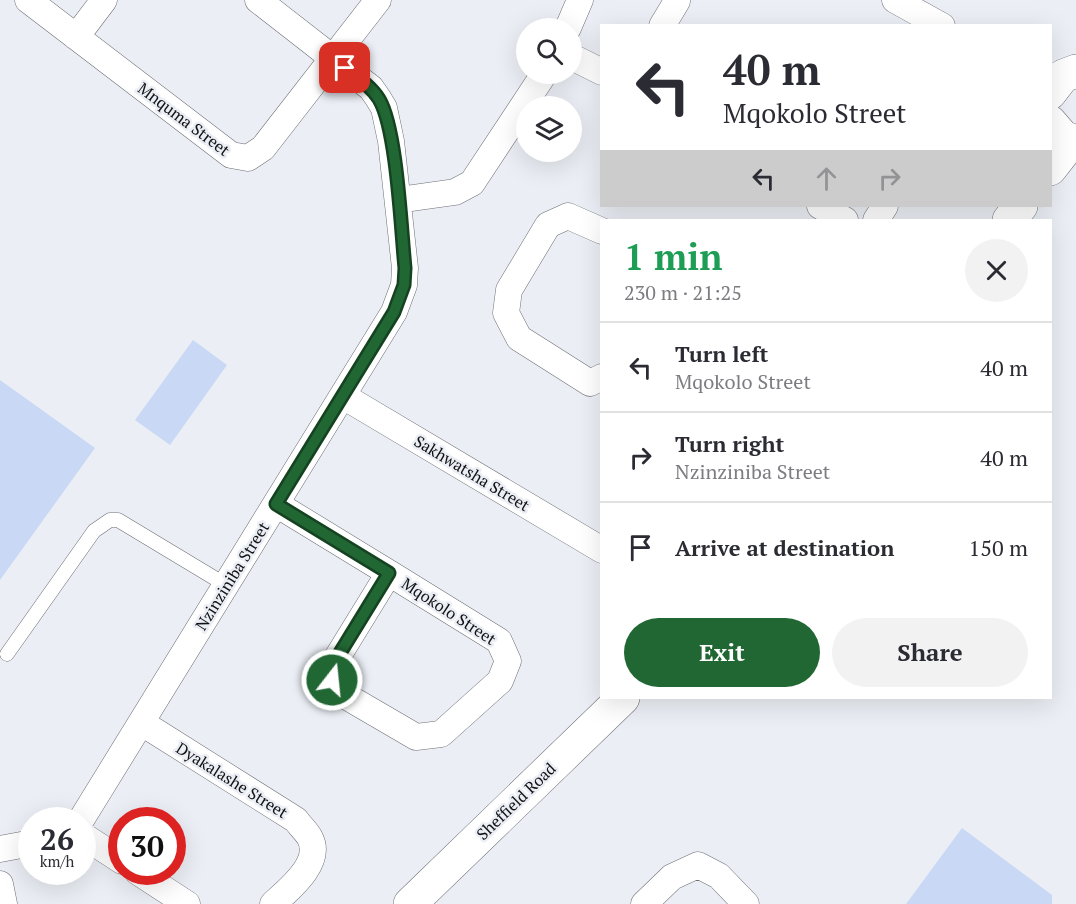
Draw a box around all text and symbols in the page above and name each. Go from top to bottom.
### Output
map controls [516,18,582,162]
button: search [516,18,582,84]
text: 40 m [723,41,821,97]
pin [319,42,370,93]
icon: left [624,48,702,126]
icon: arrive [328,51,361,84]
street label: Mnquma Street [134,77,235,161]
text: Mqokolo Street [723,95,906,131]
button: layers [516,96,582,162]
icon: left [747,162,780,195]
icon: ahead [810,162,843,195]
icon: right [873,162,906,195]
text: 1 min [624,233,722,280]
button: close [965,239,1028,302]
text: 230 m · 21:25 [624,279,742,306]
text: Turn left [675,339,768,368]
icon: left [624,351,657,384]
text: 40 m [980,353,1028,382]
text: Mqokolo Street [675,368,811,395]
text: Turn right [675,429,784,458]
street label: Sakhwatsha Street [410,430,534,516]
icon: right [624,441,657,474]
text: 40 m [980,443,1028,472]
text: Nzinziniba Street [675,458,830,485]
street label: Nzinziniba Street [190,517,274,634]
icon: arrive [624,531,657,564]
text: Arrive at destination [675,533,894,562]
text: 150 m [968,533,1028,562]
street label: Mqokolo Street [397,572,501,650]
button: Exit [624,618,820,687]
button: Share [832,618,1028,687]
position arrow [300,648,364,712]
street label: Dyakalashe Street [172,737,292,823]
street label: Sheffield Road [472,757,561,844]
speed limit sign: 30 [108,807,186,885]
text: 26 [40,819,74,859]
text: km/h [40,851,74,871]

